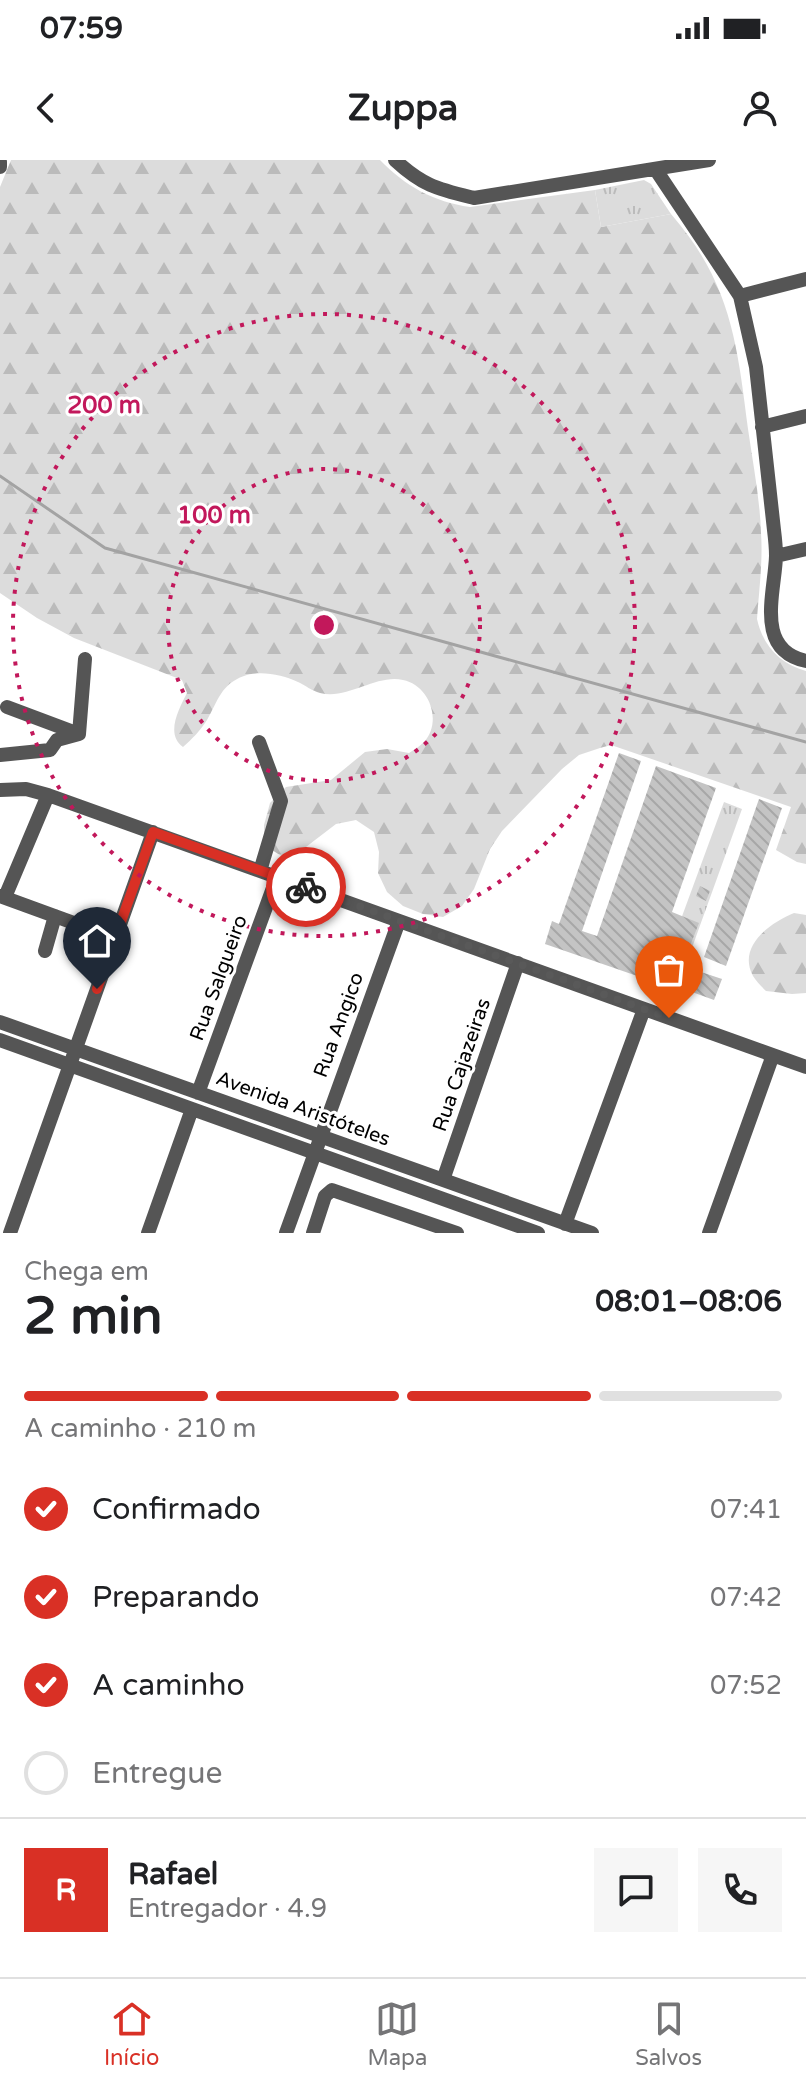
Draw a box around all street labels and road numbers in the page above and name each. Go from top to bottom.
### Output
street label: Rua Salgueiro [185,912,253,1044]
street label: Rua Angico [309,969,369,1081]
street label: Rua Cajazeiras [428,995,496,1135]
street label: Avenida Aristóteles [213,1066,393,1152]

